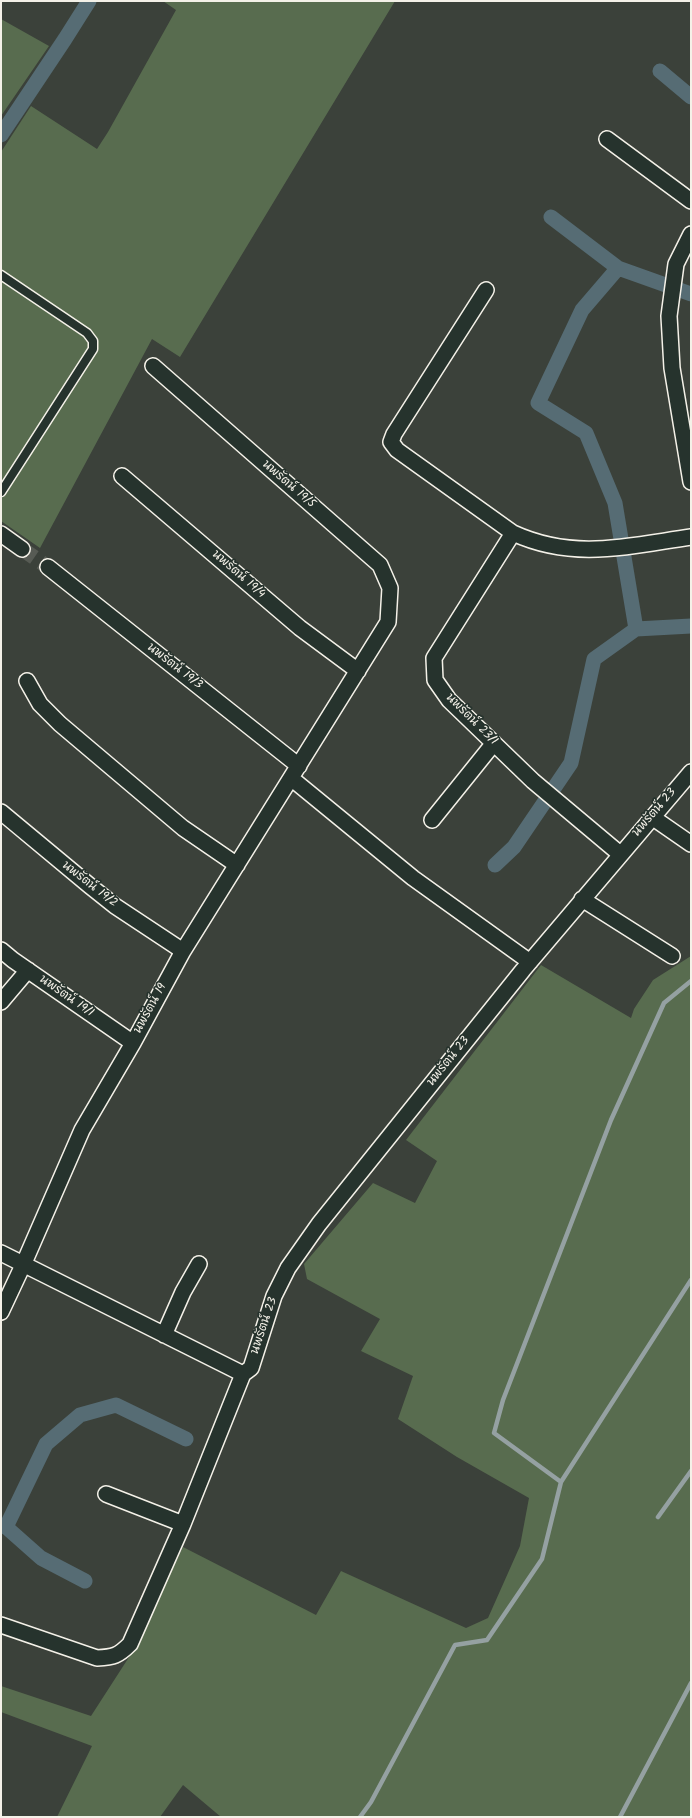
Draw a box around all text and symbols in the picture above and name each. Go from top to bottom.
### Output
street label: นพรัตน์ 19/5 [258,458,318,512]
street label: นพรัตน์ 19/4 [208,548,268,602]
street label: นพรัตน์ 19/3 [144,641,204,693]
street label: นพรัตน์ 23/1 [442,691,500,749]
street label: นพรัตน์ 23 [630,786,680,840]
street label: นพรัตน์ 19/2 [58,859,120,911]
street label: นพรัตน์ 19/1 [36,973,96,1021]
street label: นพรัตน์ 19 [131,981,171,1037]
street label: นพรัตน์ 23 [425,1034,473,1090]
street label: นพรัตน์ 23 [249,1296,281,1356]

